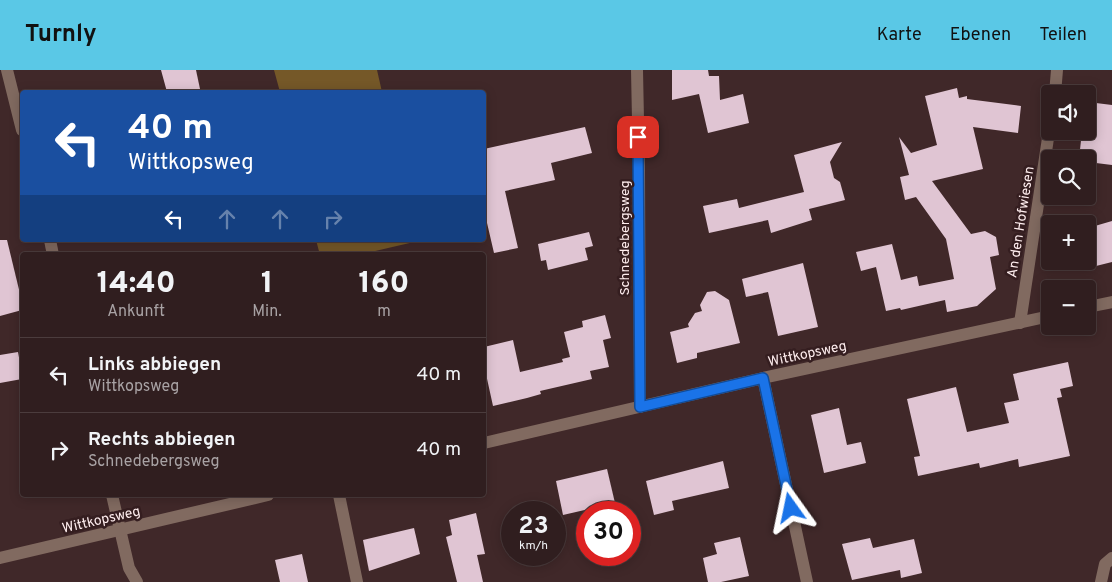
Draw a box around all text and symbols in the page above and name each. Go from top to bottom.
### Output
text: Turnly [25,20,97,50]
text: Karte [877,24,922,47]
text: Ebenen [950,24,1011,47]
text: Teilen [1039,24,1087,47]
map controls [1041,85,1096,335]
button: sound [1041,85,1096,140]
text: 40 m [128,107,213,151]
icon: left [45,110,110,175]
pin [617,116,659,158]
icon: arrive [624,123,652,151]
text: Wittkopsweg [128,150,254,177]
button: search [1041,150,1096,205]
street label: An den Hofwiesen [1004,165,1039,279]
street label: Schnedebergsweg [617,180,634,296]
icon: left [160,205,188,233]
icon: ahead [213,205,241,233]
icon: ahead [266,205,294,233]
icon: right [319,205,347,233]
button: + [1041,215,1096,270]
text: 14:40 [97,266,176,303]
text: 1 [261,266,273,303]
text: 160 [359,266,409,303]
button: − [1041,280,1096,335]
text: Ankunft [107,302,165,322]
text: Min. [252,302,282,322]
text: m [377,302,391,322]
street label: Wittkopsweg [766,338,848,371]
text: Links abbiegen [88,353,221,377]
icon: left [45,361,73,389]
text: 40 m [416,363,461,387]
text: Wittkopsweg [88,377,179,397]
text: Rechts abbiegen [88,428,236,452]
icon: right [45,436,73,464]
text: 40 m [416,438,461,462]
text: Schnedebergsweg [88,452,220,472]
position arrow [764,481,816,533]
speed limit sign: 30 [576,501,641,566]
street label: Wittkopsweg [60,503,142,538]
text: 23 [518,511,549,543]
text: km/h [519,538,548,554]

